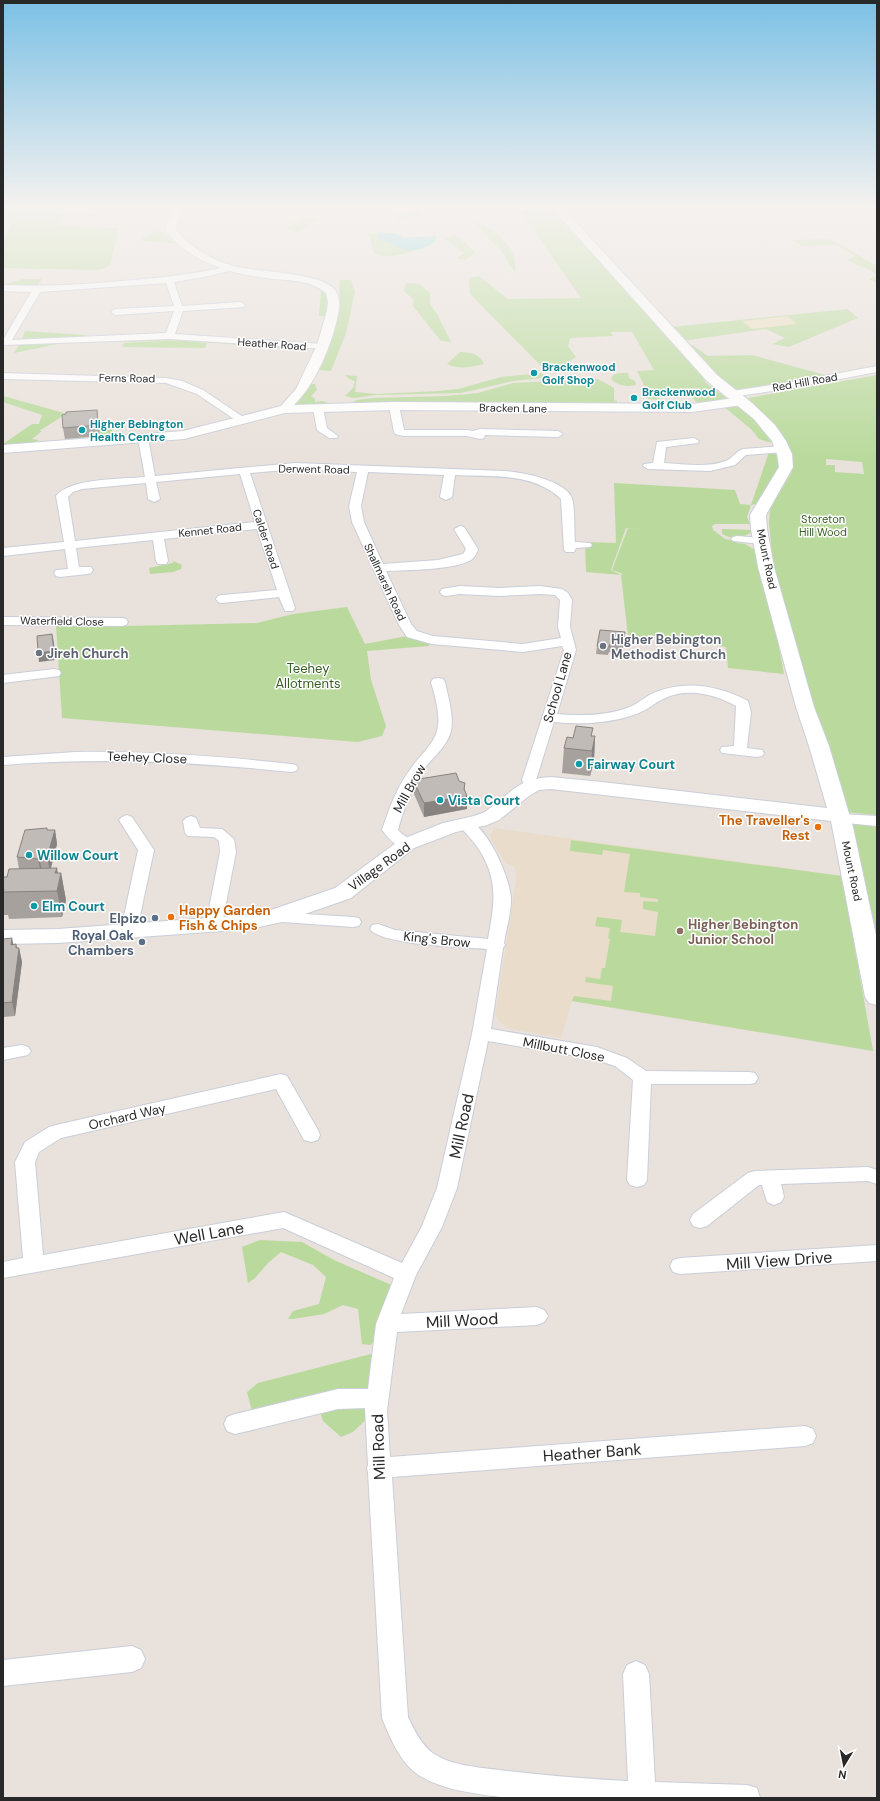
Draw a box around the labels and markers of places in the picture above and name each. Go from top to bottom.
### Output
place label: Brackenwood Golf Shop [542,360,615,387]
marker: Brackenwood Golf Shop [529,368,539,378]
place label: Brackenwood Golf Club [642,385,715,412]
marker: Brackenwood Golf Club [629,393,639,403]
place label: Higher Bebington Health Centre [90,417,183,444]
marker: Higher Bebington Health Centre [77,425,87,435]
place label: Higher Bebington Methodist Church [611,631,726,663]
marker: Higher Bebington Methodist Church [598,641,608,651]
place label: Jireh Church [47,645,129,662]
marker: Jireh Church [34,648,44,658]
place label: Fairway Court [587,756,675,773]
marker: Fairway Court [574,759,584,769]
place label: Vista Court [448,792,520,809]
marker: Vista Court [435,795,445,805]
place label: The Traveller's Rest [719,812,810,844]
marker: The Traveller's Rest [813,822,823,832]
place label: Willow Court [37,847,119,864]
marker: Willow Court [24,850,34,860]
place label: Elm Court [42,898,105,915]
marker: Elm Court [29,901,39,911]
place label: Happy Garden Fish & Chips [179,902,271,934]
place label: Elpizo [110,910,147,927]
marker: Happy Garden Fish & Chips [166,912,176,922]
marker: Elpizo [150,913,160,923]
place label: Higher Bebington Junior School [688,916,798,948]
marker: Higher Bebington Junior School [675,926,685,936]
place label: Royal Oak Chambers [68,927,134,959]
marker: Royal Oak Chambers [137,937,147,947]

